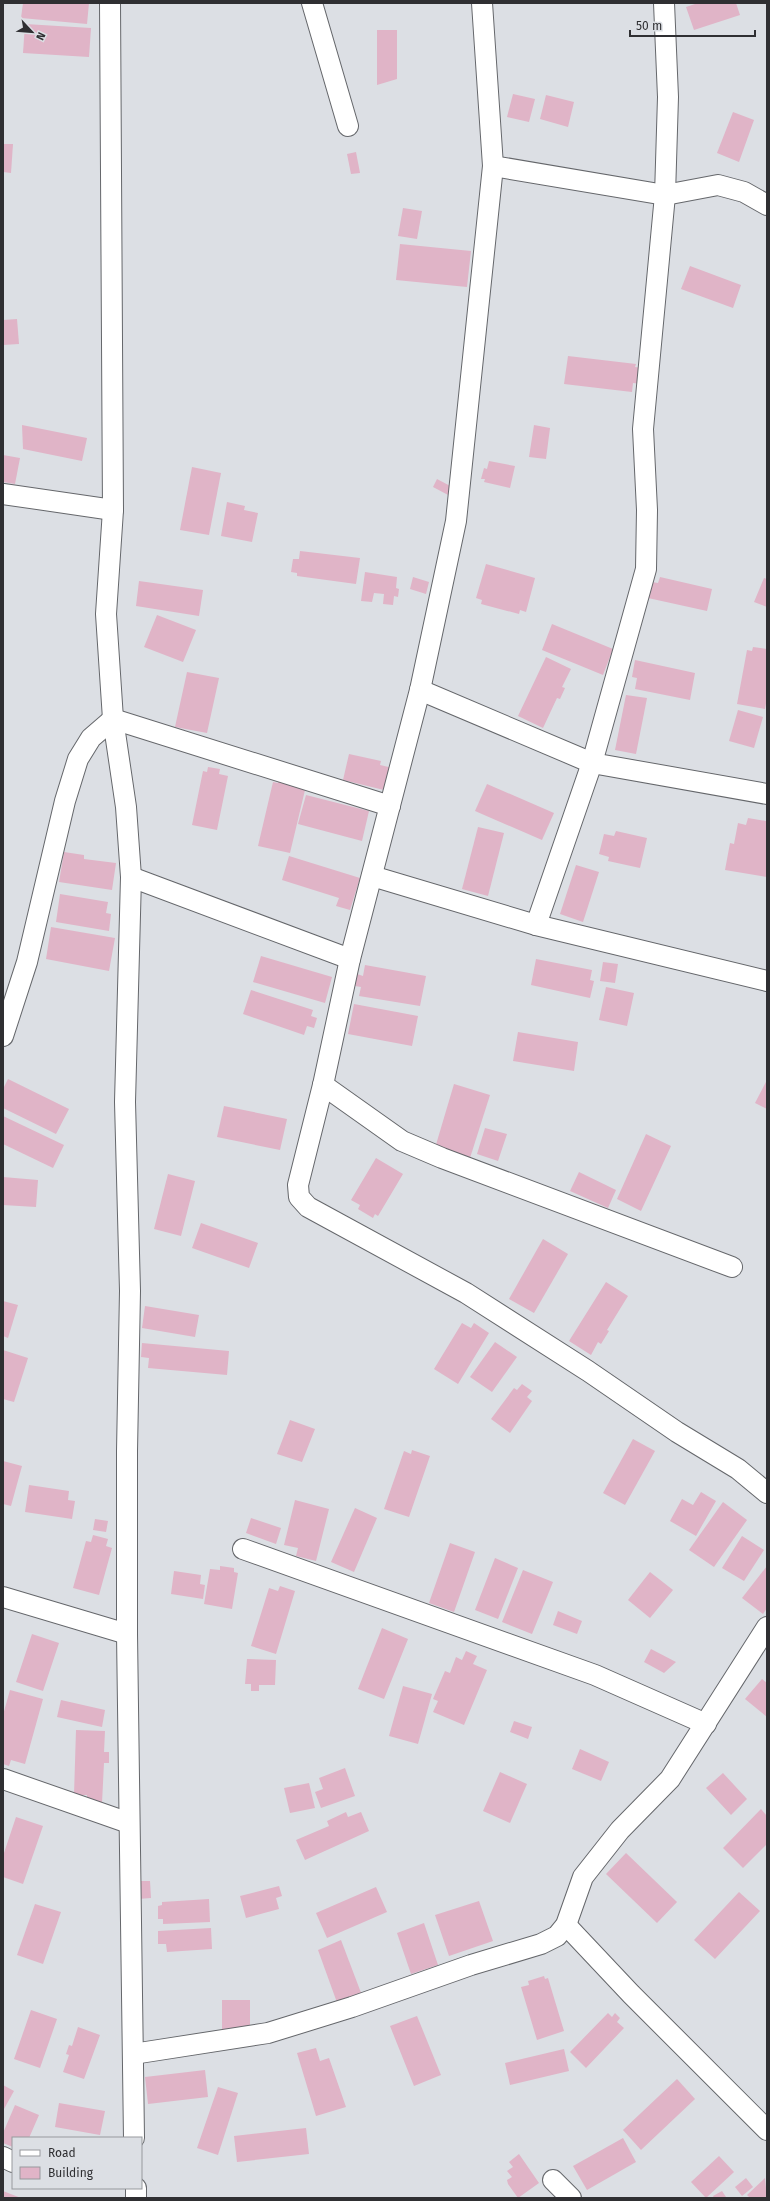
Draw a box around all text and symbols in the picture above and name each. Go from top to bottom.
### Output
north arrow [12,12,52,52]
scale bar [630,12,755,38]
text: 50 m [636,19,662,33]
text: N [33,30,48,42]
legend [12,2137,142,2189]
text: Road [48,2146,76,2160]
text: Building [48,2166,94,2180]

